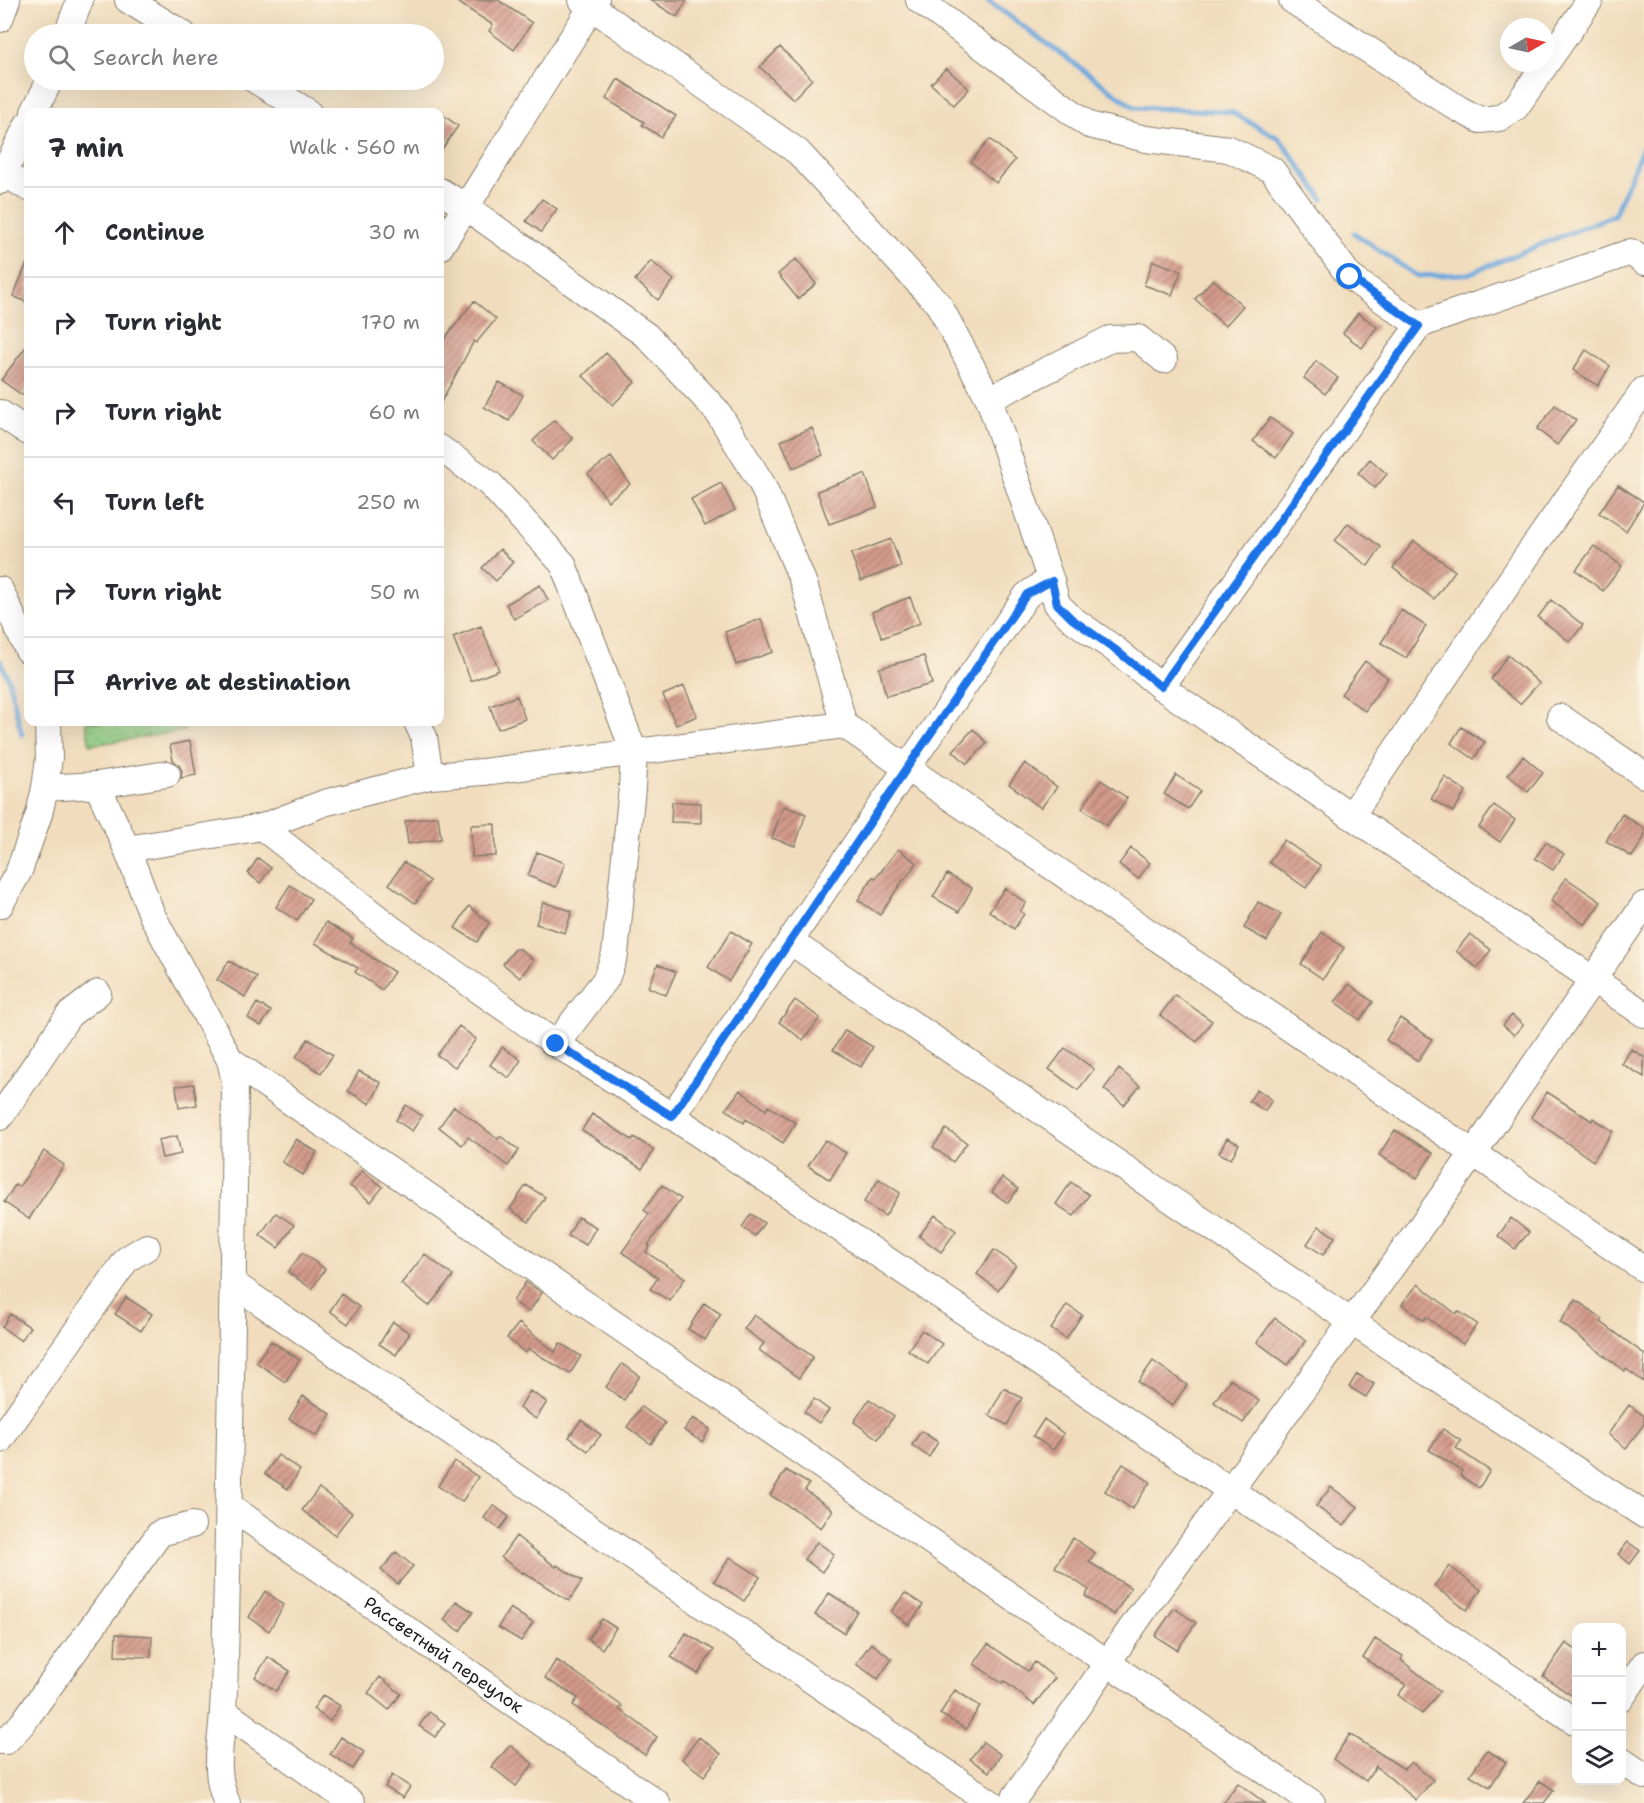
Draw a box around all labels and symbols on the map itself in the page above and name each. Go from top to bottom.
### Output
north arrow [1500,18,1554,72]
route start [1336,263,1362,289]
route end [542,1030,568,1056]
street label: Рассветный переулок [359,1591,528,1719]

